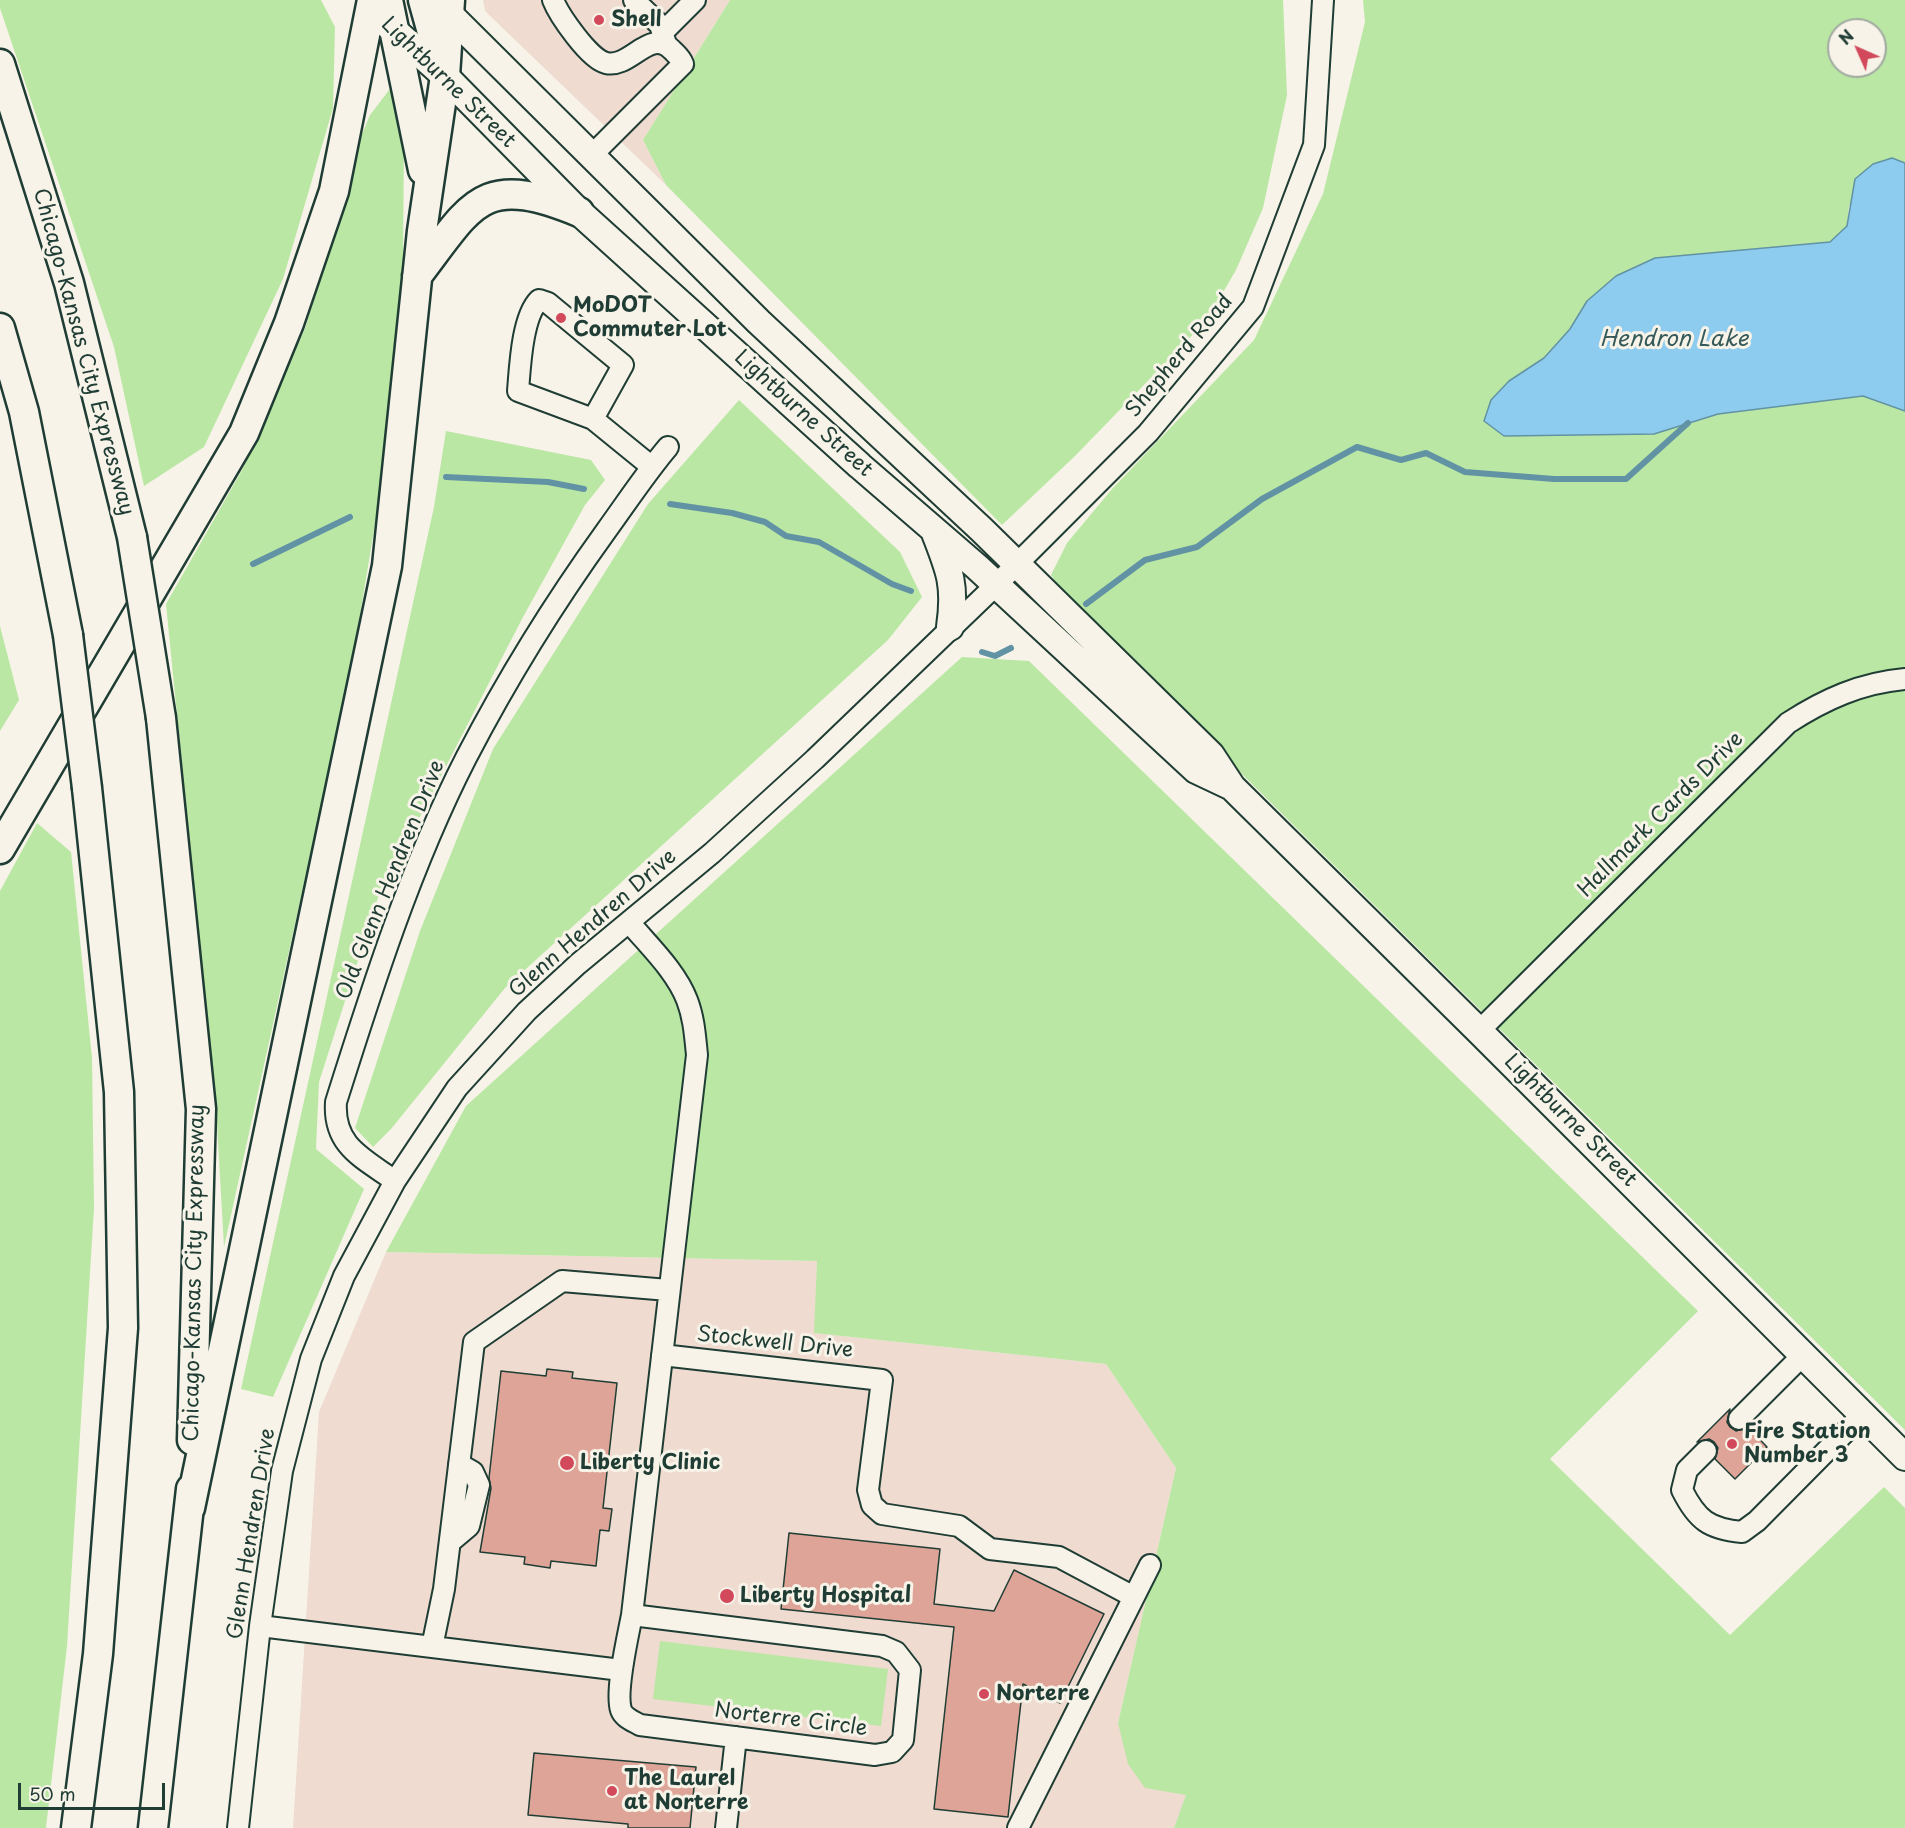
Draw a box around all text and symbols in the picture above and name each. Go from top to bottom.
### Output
place label: Shell [611,7,662,33]
street label: Lightburne Street [375,12,521,154]
marker: Shell [592,13,606,27]
north arrow [1827,18,1887,78]
text: N [1833,24,1859,50]
street label: Chicago-Kansas City Expressway [27,186,139,518]
street label: Shepherd Road [1121,289,1239,423]
place label: MoDOT Commuter Lot [573,293,727,343]
marker: MoDOT Commuter Lot [554,311,568,325]
water label: Hendron Lake [1600,327,1748,353]
street label: Lightburne Street [729,345,877,483]
street label: Hallmark Cards Drive [1573,727,1749,903]
street label: Old Glenn Hendren Drive [331,757,451,1003]
street label: Glenn Hendren Drive [504,844,682,1004]
street label: Lightburne Street [1498,1049,1642,1193]
street label: Chicago-Kansas City Expressway [179,1104,211,1442]
street label: Stockwell Drive [696,1322,854,1364]
place label: Fire Station Number 3 [1744,1419,1871,1469]
street label: Glenn Hendren Drive [223,1427,281,1641]
marker: Fire Station Number 3 [1725,1437,1739,1451]
place label: Liberty Clinic [580,1450,720,1476]
marker: Liberty Clinic [558,1454,576,1472]
place label: Liberty Hospital [740,1583,911,1609]
marker: Liberty Hospital [718,1587,736,1605]
place label: Norterre [996,1681,1090,1707]
marker: Norterre [977,1687,991,1701]
street label: Norterre Circle [713,1698,869,1742]
place label: The Laurel at Norterre [624,1766,748,1816]
scale bar [21,1771,168,1809]
text: 50 m [29,1780,76,1807]
marker: The Laurel at Norterre [605,1784,619,1798]

